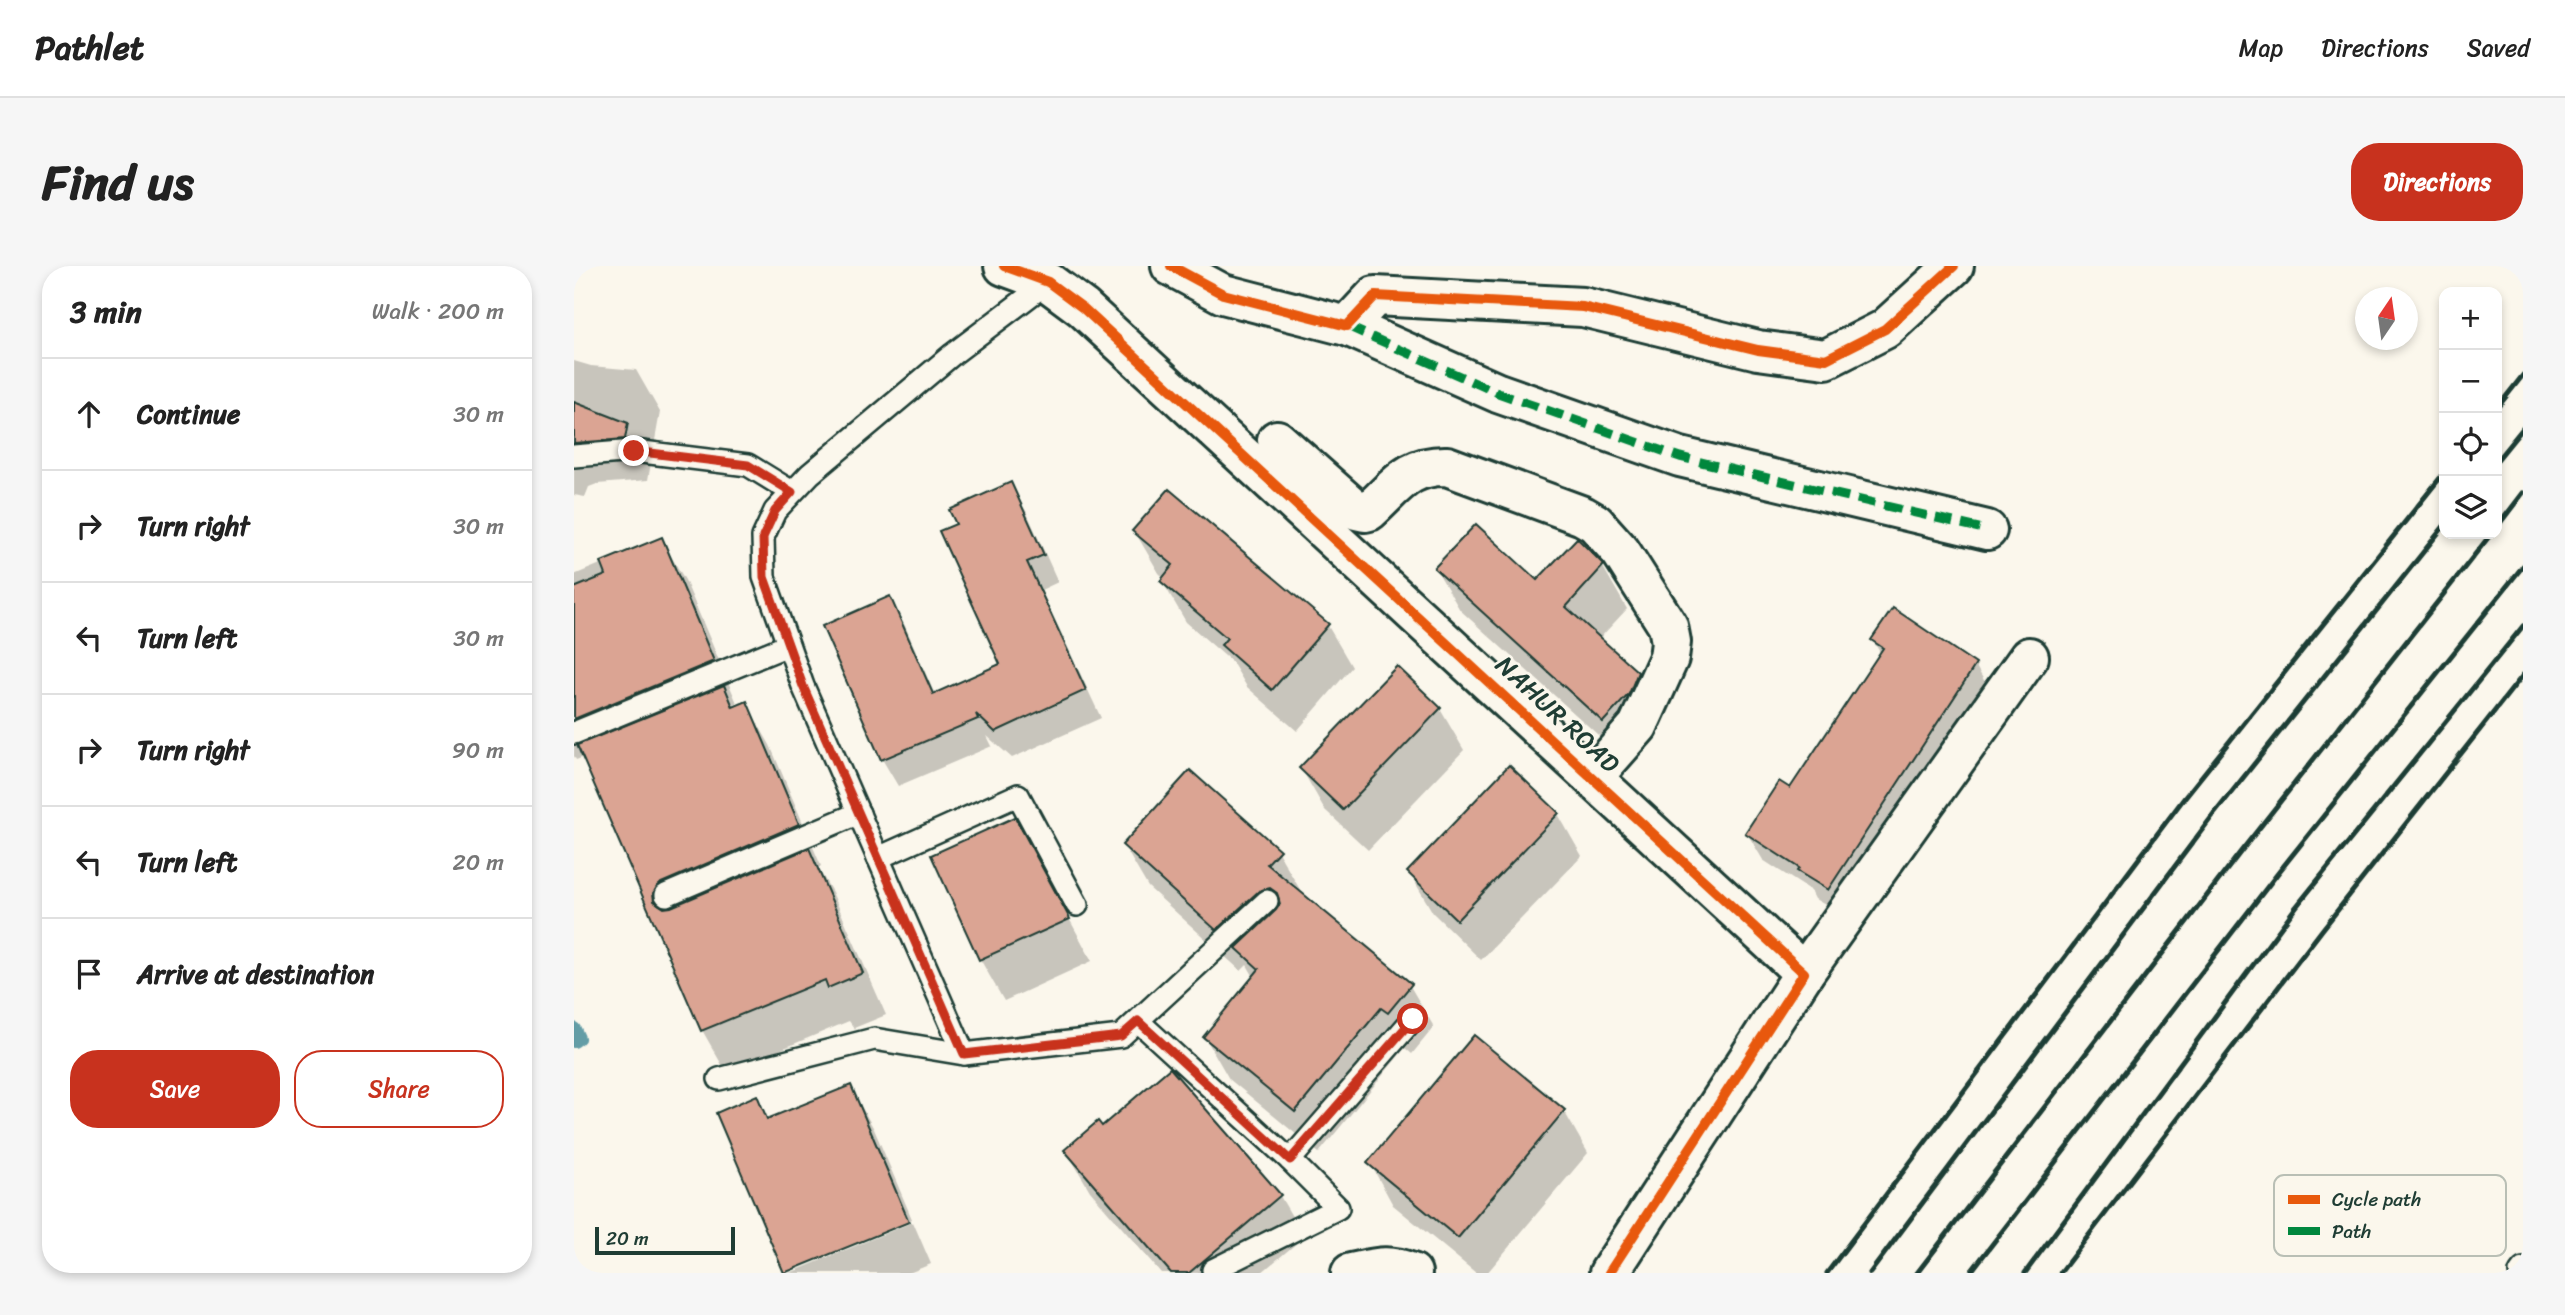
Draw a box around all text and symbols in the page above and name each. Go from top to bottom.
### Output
text: Pathlet [35,19,144,77]
text: Map [2239,27,2283,69]
text: Directions [2321,27,2429,69]
text: Saved [2467,27,2530,69]
text: Find us [42,139,194,226]
button: Directions [2351,143,2523,221]
text: 3 min [70,285,142,339]
north arrow [2355,287,2418,350]
map controls [2439,287,2502,539]
button: + [2439,287,2502,350]
text: Walk · 200 m [372,291,504,332]
button: − [2439,350,2502,413]
text: Continue [137,391,240,437]
text: 30 m [453,394,504,435]
icon: ahead [70,395,108,433]
button: locate [2439,413,2502,476]
route end [618,435,649,466]
button: layers [2439,476,2502,539]
text: Turn right [137,503,250,549]
text: 30 m [453,506,504,547]
icon: right [70,507,108,545]
text: Turn left [137,615,237,661]
text: 30 m [453,618,504,659]
icon: left [70,619,108,657]
street label: NAHUR ROAD [1485,643,1632,785]
text: Turn right [137,727,250,773]
text: 90 m [452,730,504,771]
icon: right [70,731,108,769]
text: Turn left [137,839,237,885]
text: 20 m [453,842,504,883]
icon: left [70,843,108,881]
text: Arrive at destination [137,951,374,997]
icon: arrive [70,955,108,993]
route start [1397,1003,1428,1034]
button: Save [70,1050,280,1128]
button: Share [294,1050,504,1128]
legend [2274,1175,2506,1256]
text: Cycle path [2332,1183,2421,1216]
text: Path [2332,1215,2371,1248]
text: 20 m [606,1222,649,1255]
scale bar [595,1224,735,1256]

